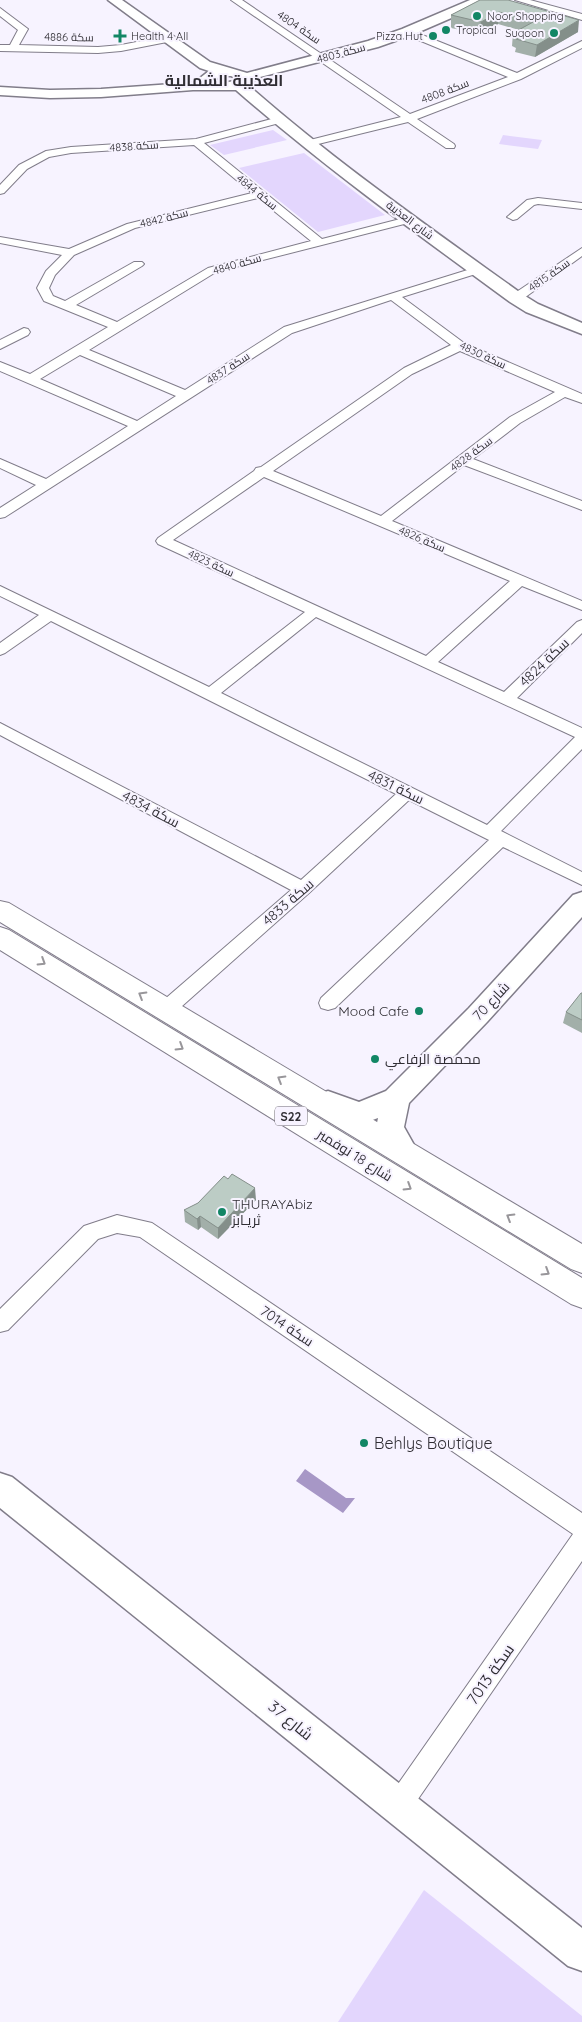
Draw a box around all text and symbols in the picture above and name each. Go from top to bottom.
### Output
street label: سكة 4804 [274,7,324,47]
place label: Noor Shopping [487,9,564,23]
marker: Noor Shopping [471,10,483,22]
place label: Tropical [456,23,497,37]
marker: Tropical [440,24,452,36]
place label: Suqoon [505,26,544,40]
marker: Suqoon [548,27,560,39]
marker: Health 4 All [113,29,127,43]
place label: Health 4 All [131,29,188,43]
place label: Pizza Hut [376,29,423,43]
street label: سكة 4886 [44,30,94,44]
marker: Pizza Hut [427,30,439,42]
street label: سكة 4803 [315,40,367,66]
district label: العذيبة الشمالية [165,70,283,90]
street label: سكة 4808 [419,76,471,106]
street label: سكة 4838 [109,137,159,155]
street label: سكة 4844 [234,171,280,213]
street label: شارع العذيبة [383,198,436,243]
street label: سكة 4842 [138,205,190,231]
street label: سكة 4840 [211,250,263,278]
street label: سكة 4815 [526,256,572,294]
street label: سكة 4830 [457,338,509,372]
street label: سكة 4837 [204,349,252,387]
street label: سكة 4828 [447,434,495,474]
street label: سكة 4826 [397,523,447,555]
street label: سكة 4823 [186,546,236,580]
street label: سكة 4824 [515,634,573,690]
street label: سكة 4831 [365,766,427,808]
street label: سكة 4834 [119,786,183,832]
street label: سكة 4833 [259,875,317,929]
one-way arrow [36,956,45,966]
street label: شارع 70 [469,978,513,1024]
one-way arrow [138,992,147,1002]
place label: Mood Cafe [338,1002,409,1020]
marker: Mood Cafe [413,1005,425,1017]
one-way arrow [175,1041,184,1051]
place label: محمصة الرفاعي [385,1050,481,1071]
marker: محمصة الرفاعي [369,1053,381,1065]
one-way arrow [278,1075,287,1085]
road number: S22 [275,1106,307,1126]
street label: شارع 18 نوفمبر [313,1124,396,1185]
one-way arrow [402,1181,411,1191]
place label: THURAYAbiz ثريـابز [231,1195,313,1229]
marker: THURAYAbiz ثريـابز [216,1206,228,1218]
one-way arrow [507,1213,516,1223]
one-way arrow [541,1266,550,1276]
street label: سكة 7014 [257,1302,317,1350]
place label: Behlys Boutique [374,1433,493,1453]
marker: Behlys Boutique [358,1437,370,1449]
street label: سكة 7013 [462,1640,518,1708]
street label: شارع 37 [263,1696,317,1746]

